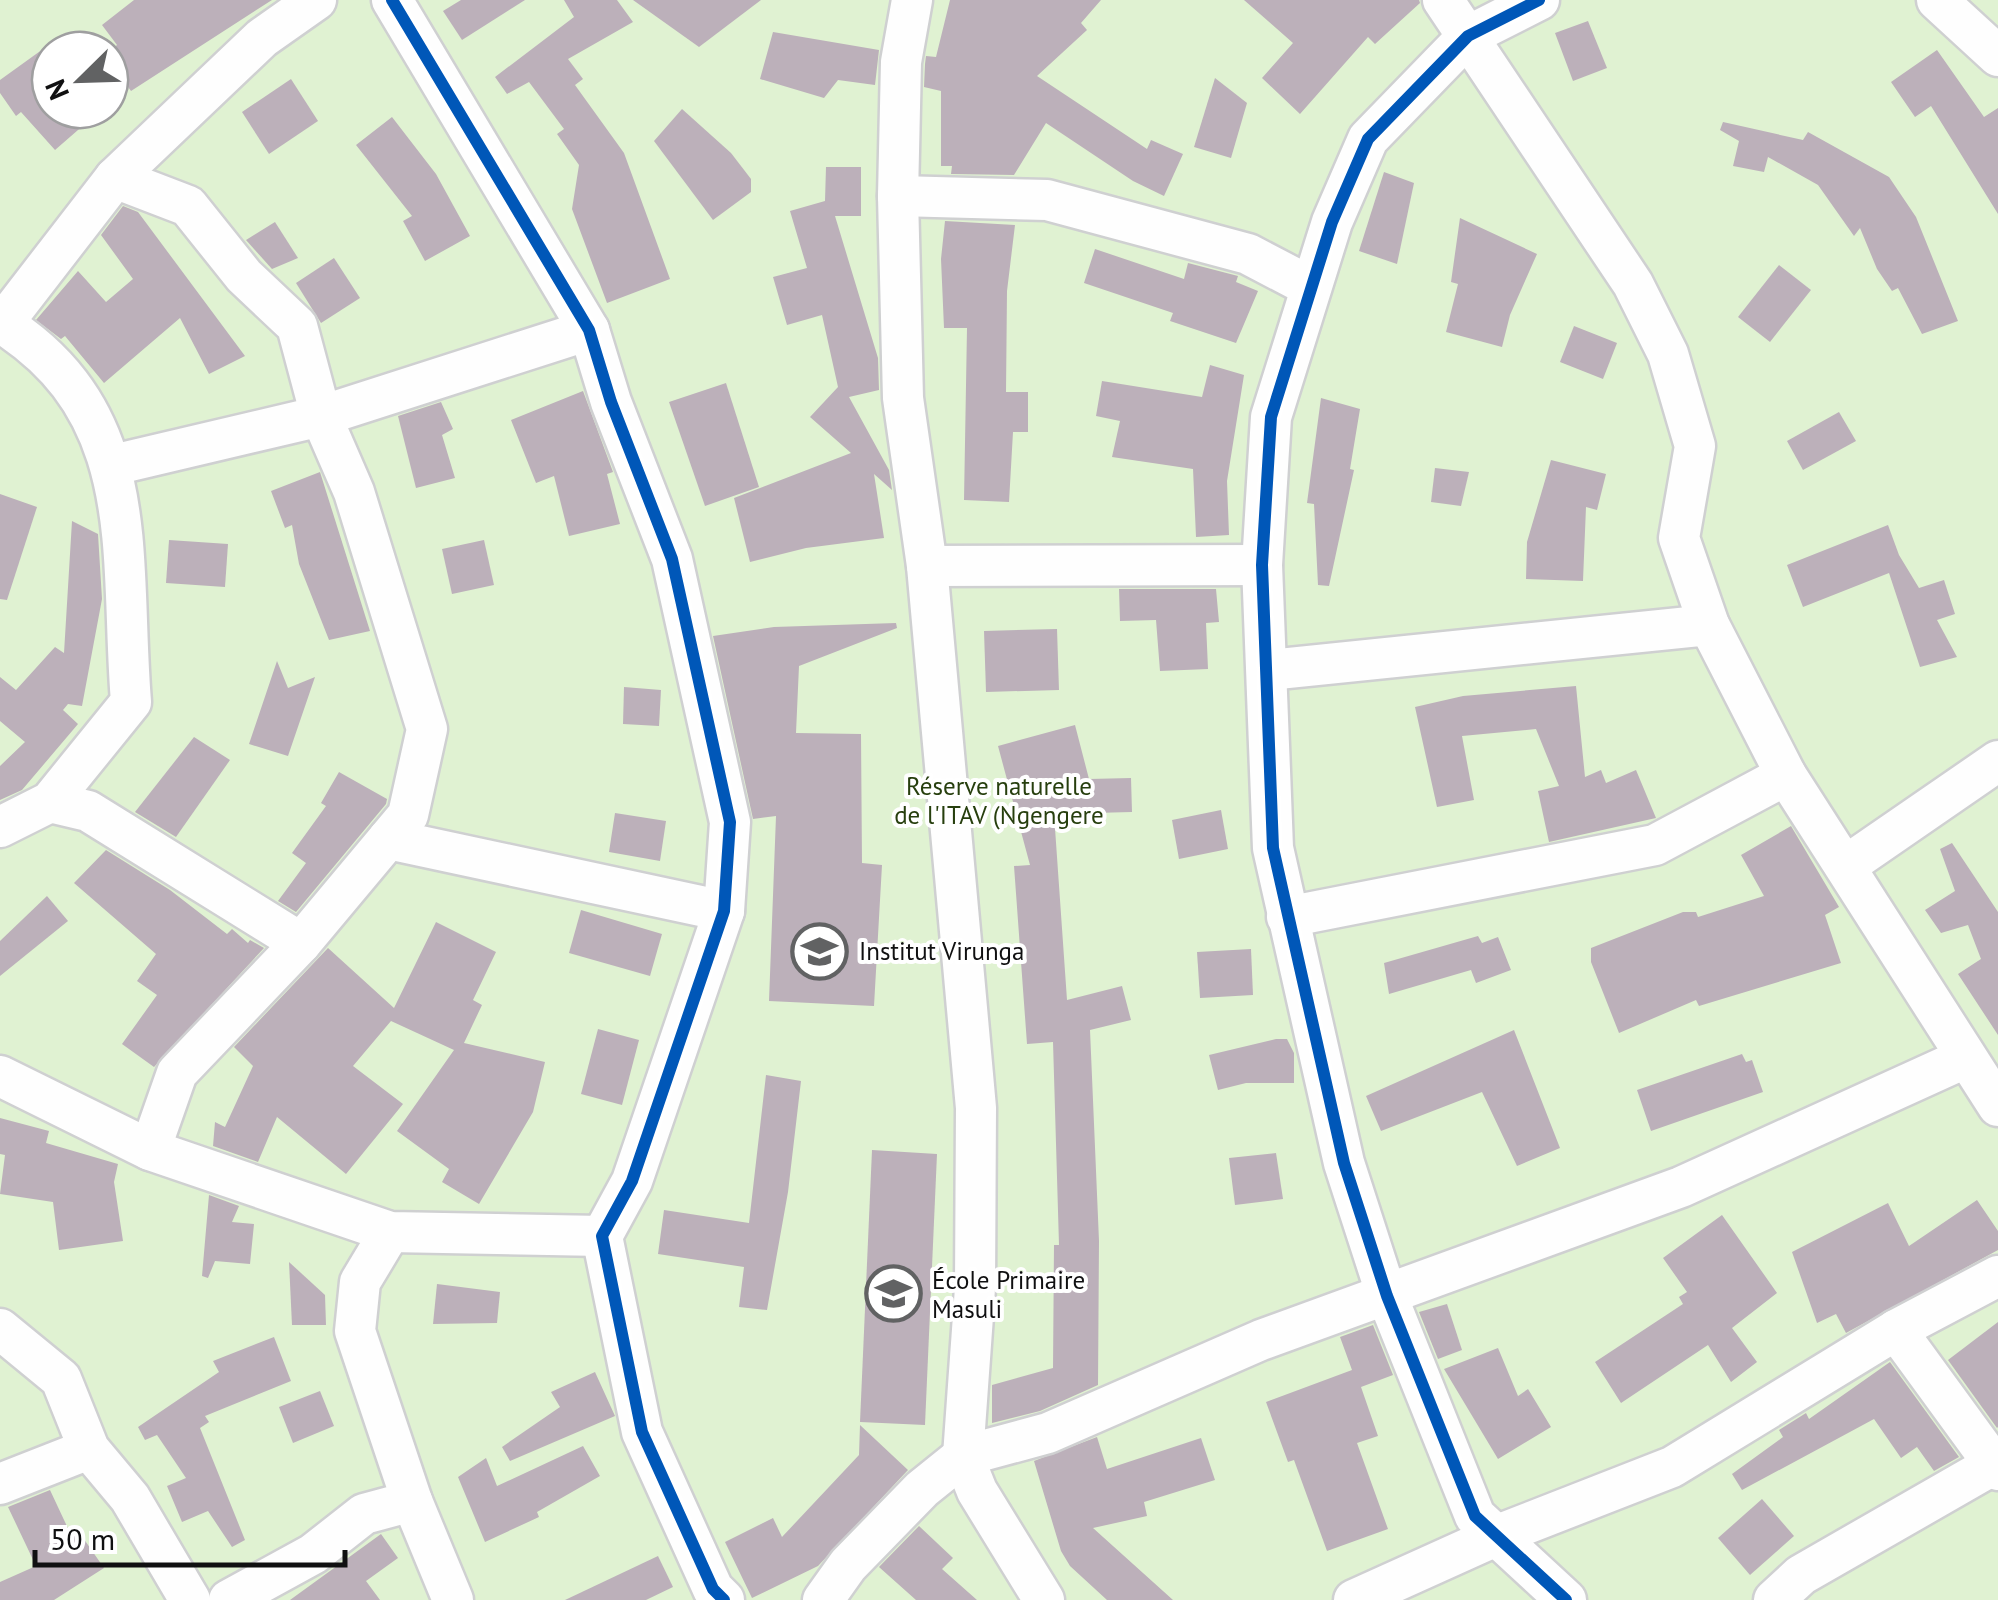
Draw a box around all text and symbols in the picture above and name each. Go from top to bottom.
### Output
north arrow [30,30,130,130]
text: N [36,74,77,106]
park label: Réserve naturelle de l'ITAV (Ngengere [894,770,1104,831]
school or university icon: Institut Virunga [790,921,850,981]
place label: Institut Virunga [859,935,1024,967]
school or university icon: École Primaire Masuli [863,1264,923,1324]
place label: École Primaire Masuli [932,1264,1085,1325]
scale bar [35,1505,345,1567]
text: 50 m [50,1519,115,1558]

